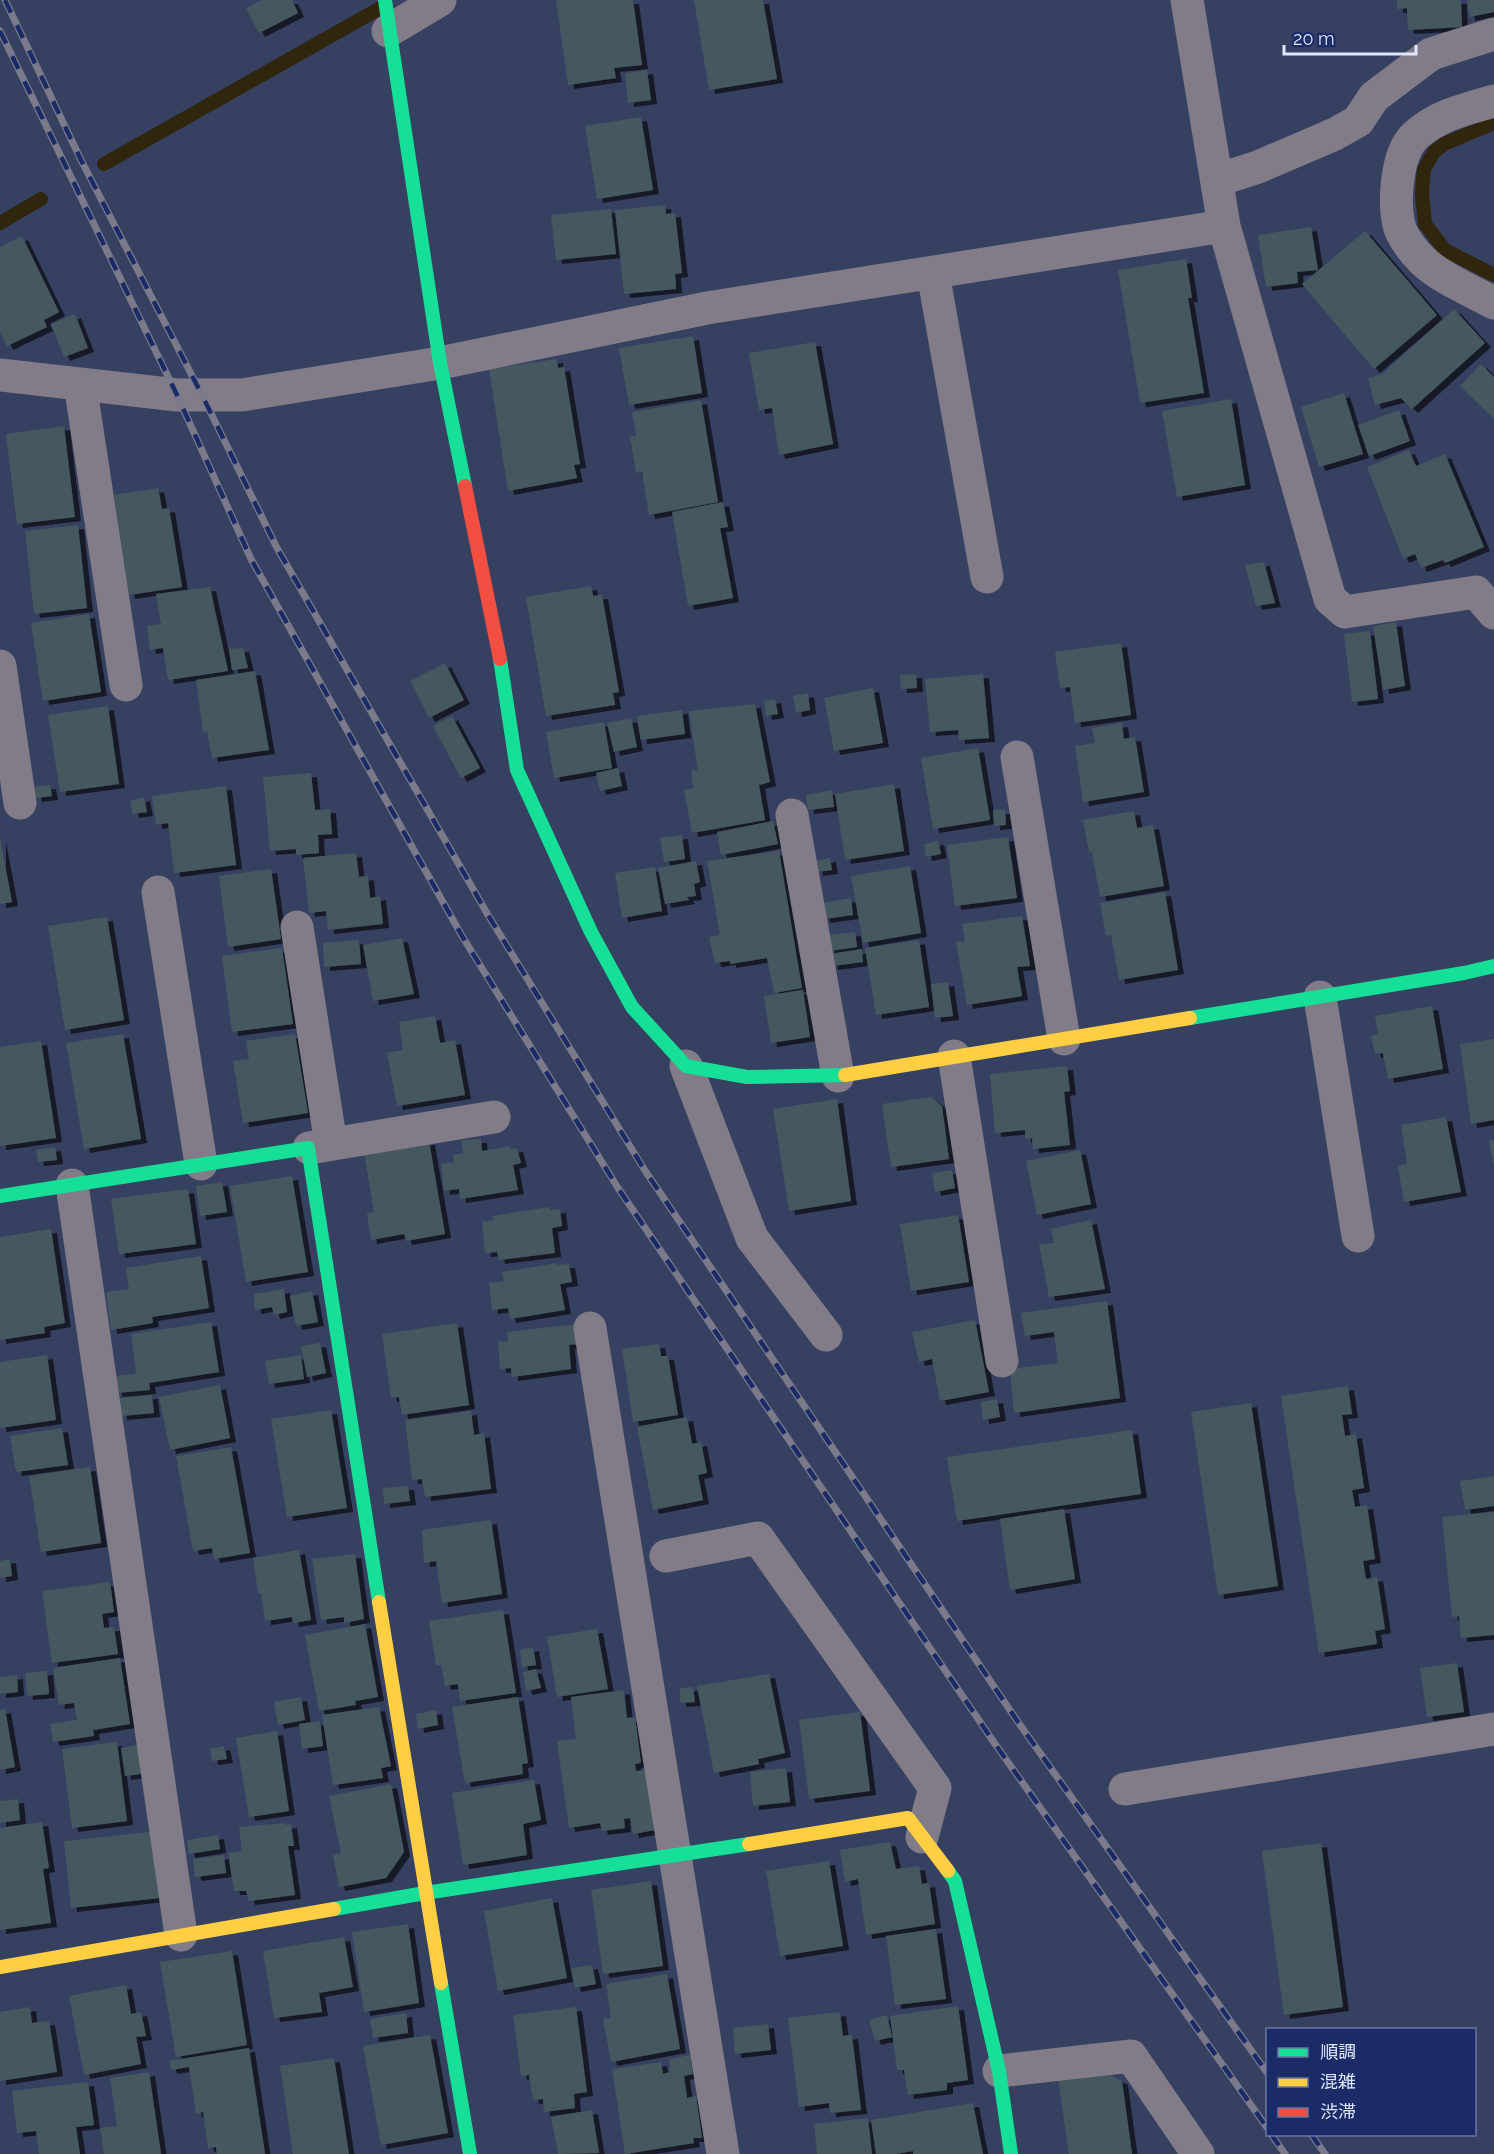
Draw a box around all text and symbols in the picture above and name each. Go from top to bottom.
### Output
scale bar [1284,18,1416,56]
text: 20 m [1293,28,1335,49]
legend [1266,2028,1476,2136]
text: 順調 [1320,2041,1356,2062]
text: 混雑 [1320,2071,1356,2092]
text: 渋滞 [1320,2101,1356,2122]

